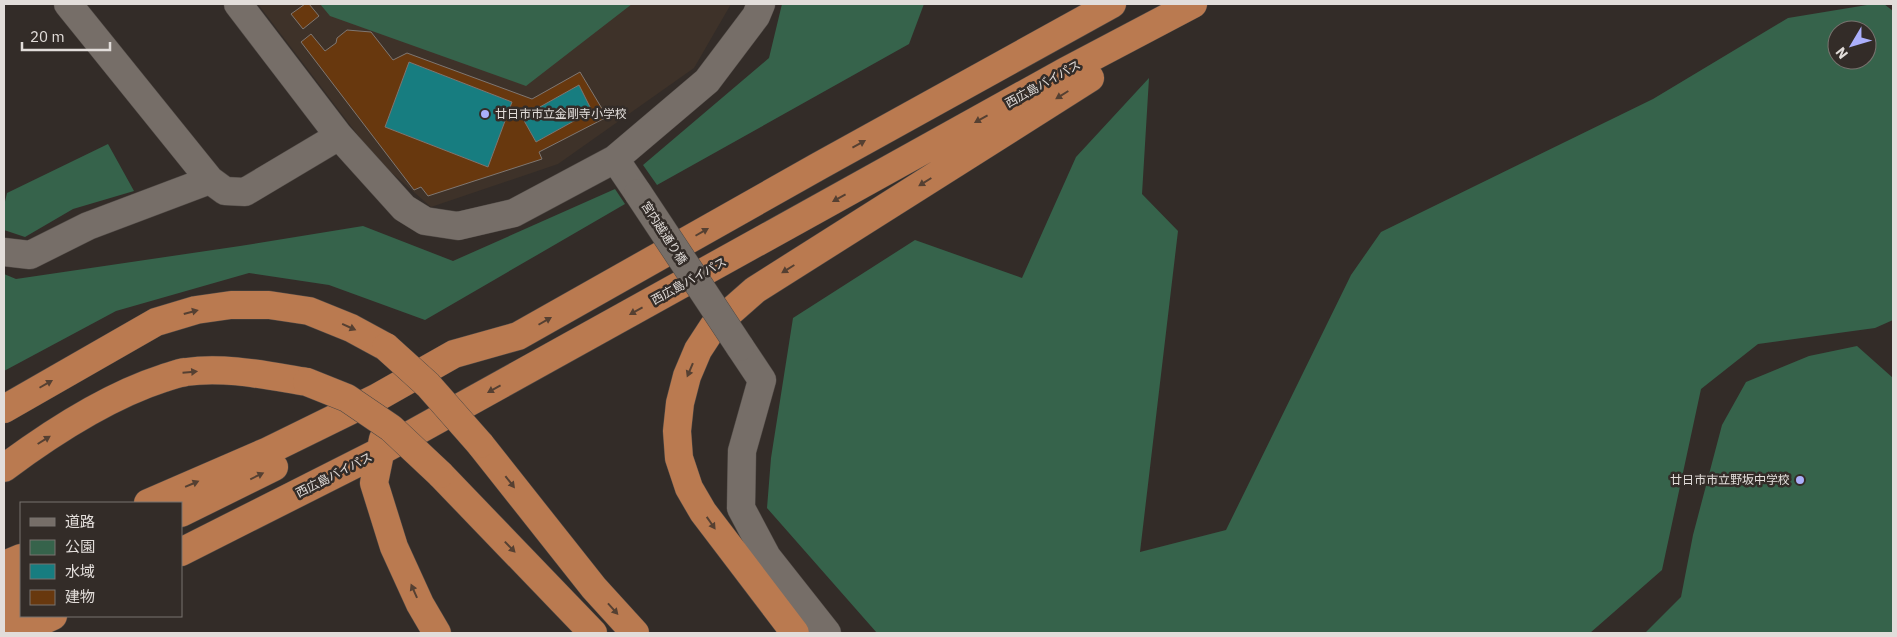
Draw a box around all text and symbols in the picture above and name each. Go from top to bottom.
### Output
scale bar [22,20,110,52]
north arrow [1827,20,1877,70]
text: 20 m [30,27,65,46]
text: N [1832,43,1852,63]
street label: 西広島バイパス [1002,57,1083,110]
one-way arrow [1056,90,1069,100]
place label: 廿日市市立金剛寺小学校 [495,106,627,121]
marker: 廿日市市立金剛寺小学校 [479,108,491,120]
one-way arrow [974,114,988,123]
one-way arrow [852,139,865,148]
one-way arrow [919,178,932,187]
one-way arrow [832,194,847,202]
street label: 宮内越通り橋 [639,198,690,267]
one-way arrow [694,228,709,236]
street label: 西広島バイパス [648,254,729,307]
one-way arrow [781,265,795,274]
one-way arrow [629,307,643,315]
one-way arrow [183,308,198,316]
one-way arrow [538,317,553,325]
one-way arrow [342,324,356,332]
one-way arrow [685,363,693,377]
one-way arrow [182,368,198,376]
one-way arrow [39,380,52,389]
one-way arrow [486,385,501,393]
one-way arrow [38,436,51,445]
street label: 西広島バイパス [293,449,374,500]
one-way arrow [249,472,264,480]
place label: 廿日市市立野坂中学校 [1670,472,1790,487]
marker: 廿日市市立野坂中学校 [1794,474,1806,486]
one-way arrow [505,476,516,489]
one-way arrow [185,479,199,487]
legend [20,502,182,617]
text: 道路 [65,512,95,531]
one-way arrow [706,516,716,529]
text: 公園 [65,537,95,556]
one-way arrow [504,540,516,552]
text: 水域 [65,562,95,581]
one-way arrow [409,584,417,598]
text: 建物 [65,587,95,606]
one-way arrow [607,602,619,614]

